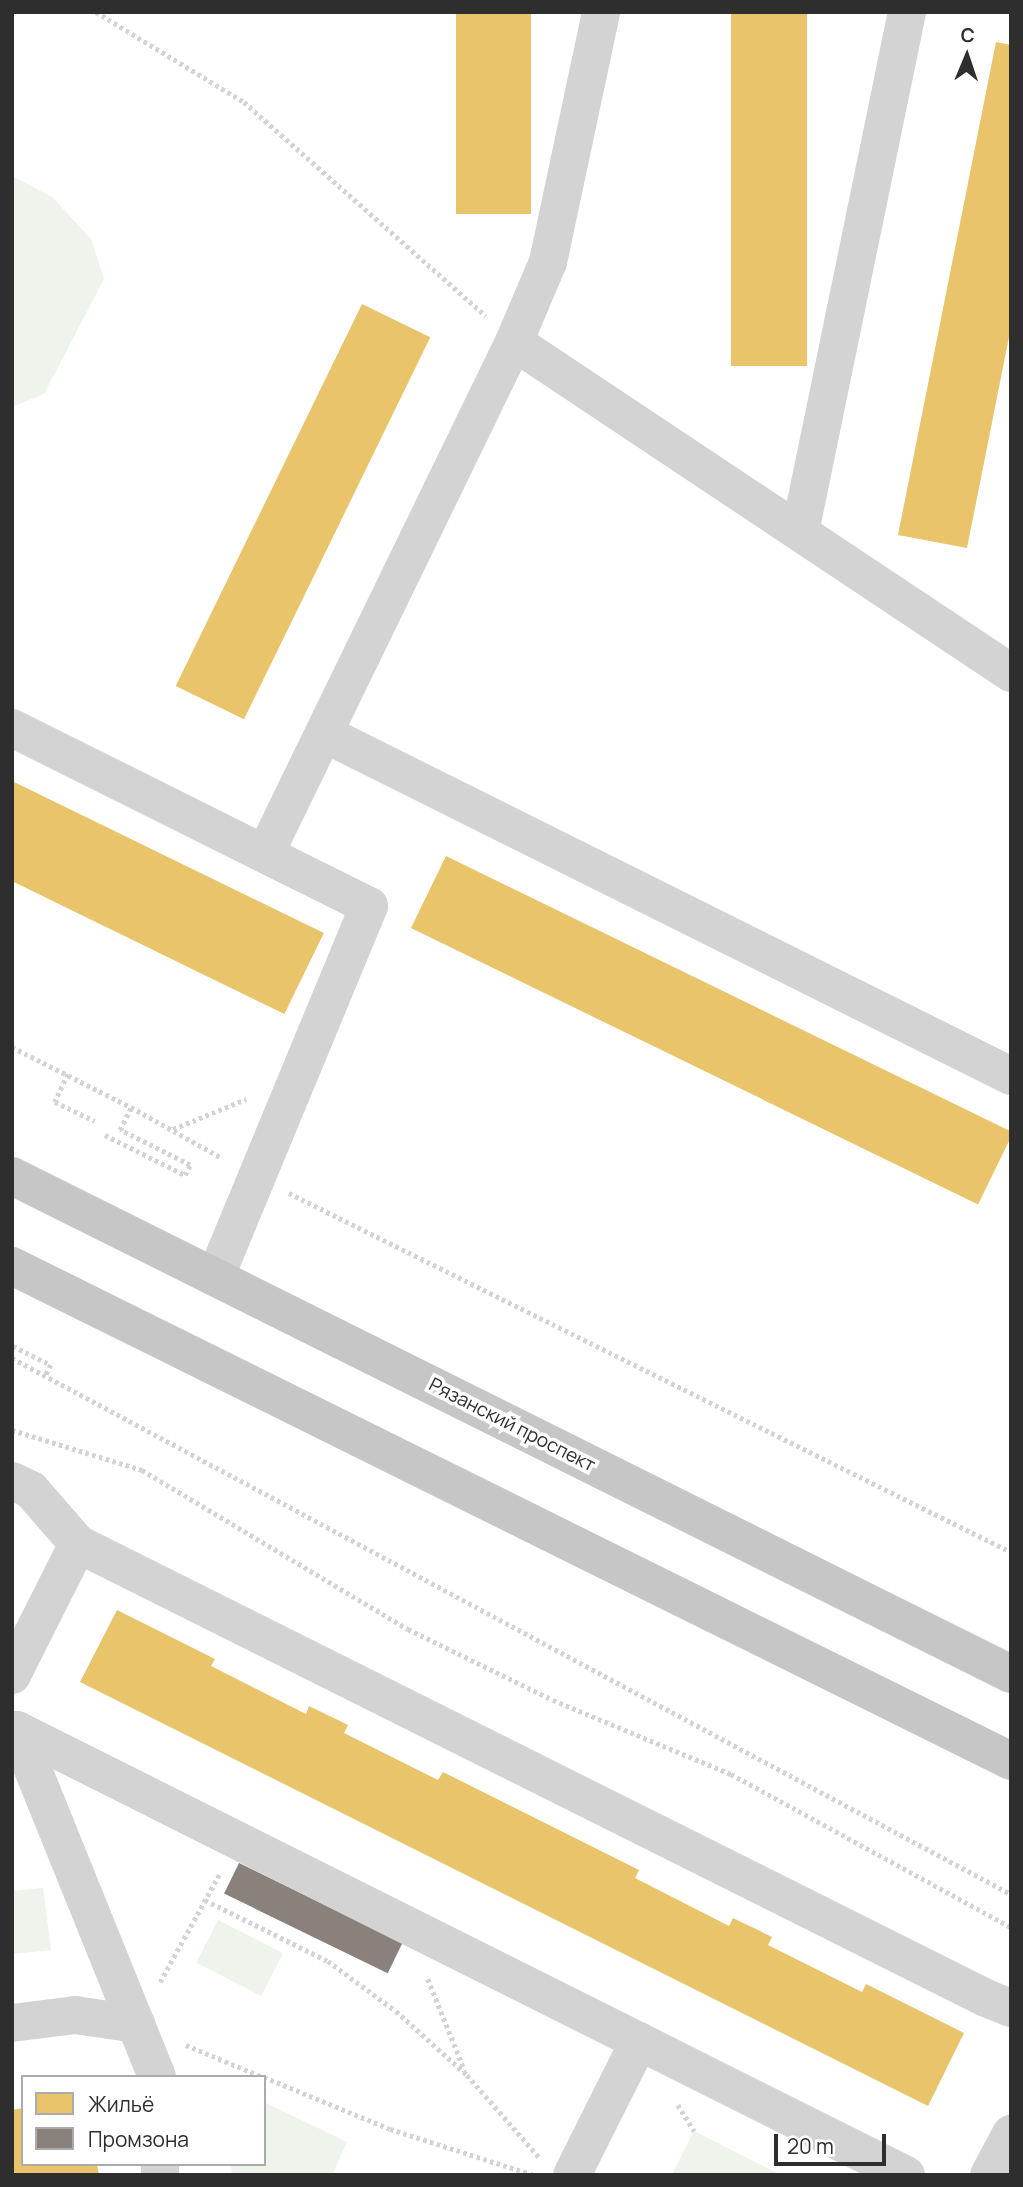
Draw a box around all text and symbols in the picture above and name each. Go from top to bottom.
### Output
north arrow [932,21,1002,91]
text: С [960,22,975,48]
street label: Рязанский проспект [425,1373,599,1477]
legend [21,2075,266,2166]
text: Жильё [88,2090,154,2118]
scale bar [778,2120,890,2164]
text: Промзона [88,2125,189,2153]
text: 20 m [787,2132,834,2160]

